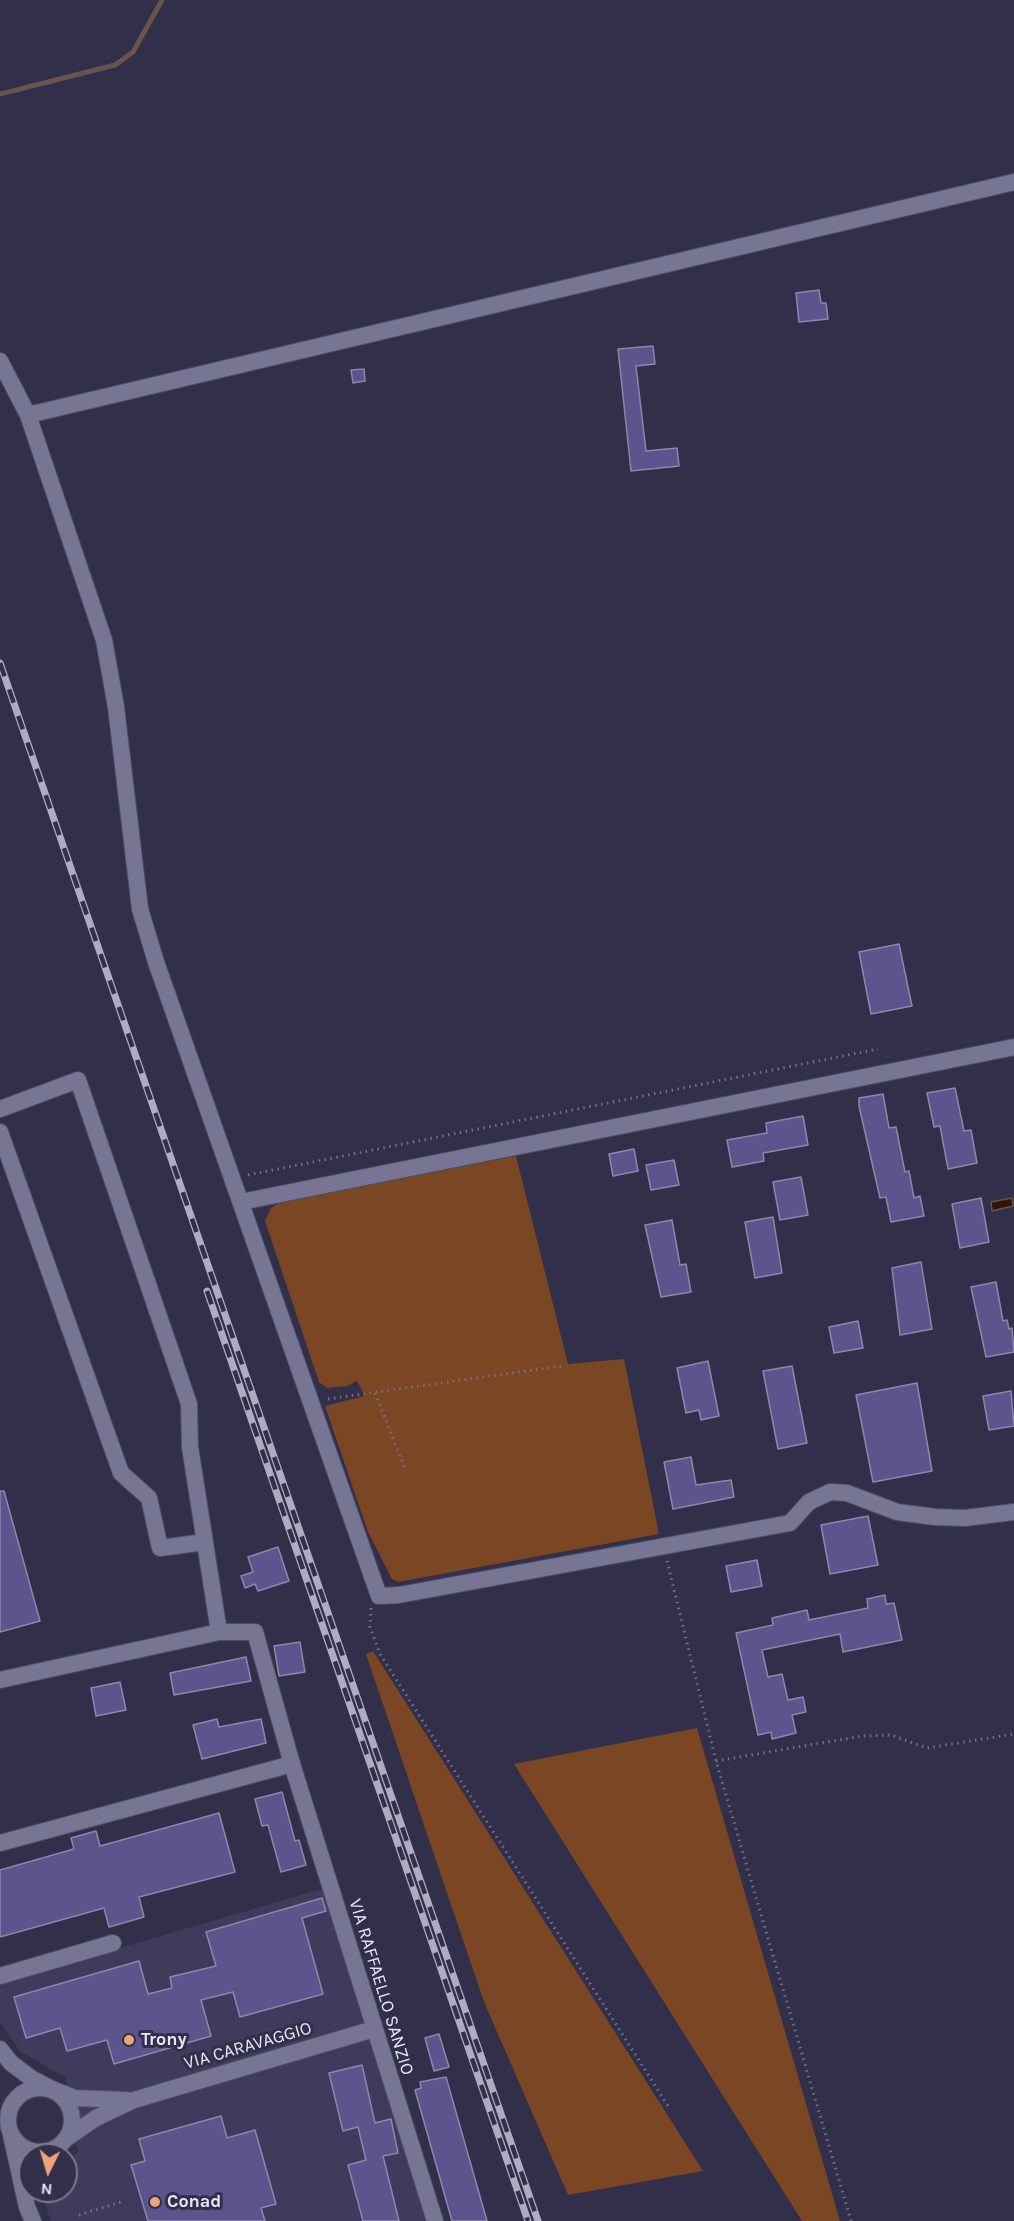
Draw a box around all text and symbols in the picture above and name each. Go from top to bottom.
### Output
street label: VIA RAFFAELLO SANZIO [344,1896,418,2078]
street label: VIA CARAVAGGIO [182,2017,314,2075]
place label: Trony [141,2029,187,2051]
marker: Trony [122,2033,136,2047]
north arrow [18,2143,78,2203]
text: N [40,2179,53,2199]
place label: Conad [167,2191,221,2213]
marker: Conad [148,2195,162,2209]

